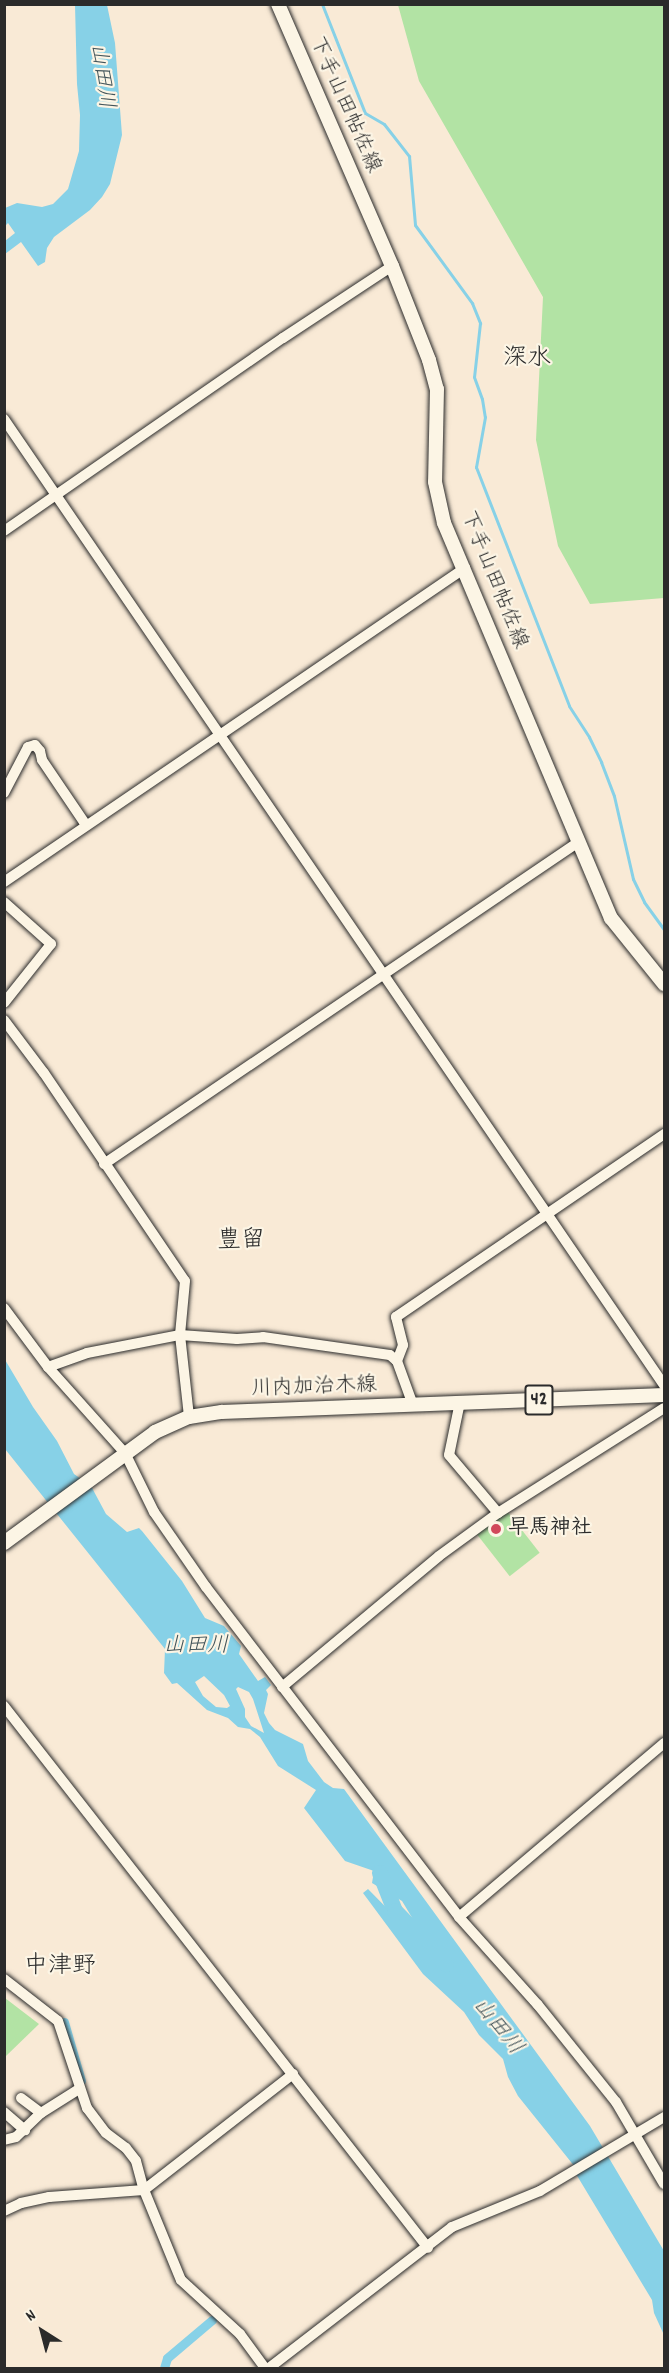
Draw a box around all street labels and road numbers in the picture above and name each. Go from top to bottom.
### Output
street label: 下手山田帖佐線 [303,33,385,177]
street label: 下手山田帖佐線 [454,507,532,653]
street label: 川内加治木線 [251,1373,377,1403]
road number: 42 [524,1383,554,1417]

